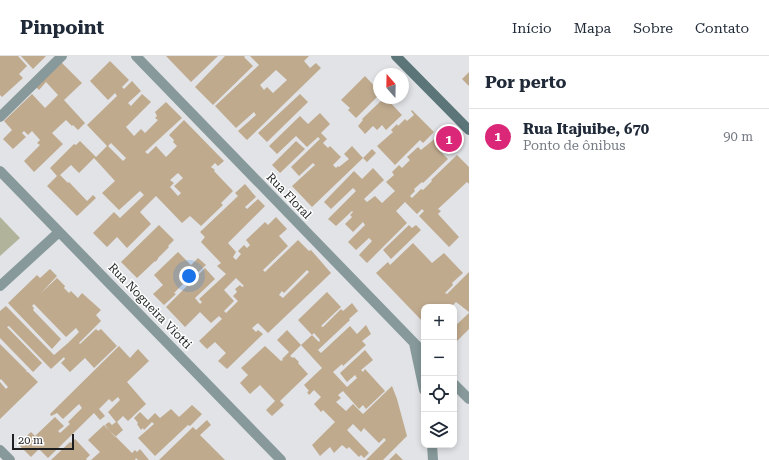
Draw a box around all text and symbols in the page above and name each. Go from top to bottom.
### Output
text: Pinpoint [20,16,104,39]
text: Início [512,20,552,36]
text: Mapa [574,20,611,36]
text: Sobre [633,20,673,36]
text: Contato [695,20,749,36]
north arrow [373,68,409,104]
text: Por perto [485,72,566,92]
text: Rua Itajuibe, 670 [523,120,649,138]
pin: 1 [436,124,462,154]
text: 1 [494,129,502,144]
text: 90 m [723,129,753,144]
text: Ponto de ônibus [523,138,625,153]
street label: Rua Floral [264,170,315,222]
street label: Rua Nogueira Viotti [106,260,195,352]
your location [179,266,199,286]
map controls [421,304,457,448]
button: + [421,304,457,340]
button: − [421,340,457,376]
button: locate [421,376,457,412]
button: layers [421,412,457,448]
scale bar [12,432,74,451]
text: 20 m [18,434,43,447]

